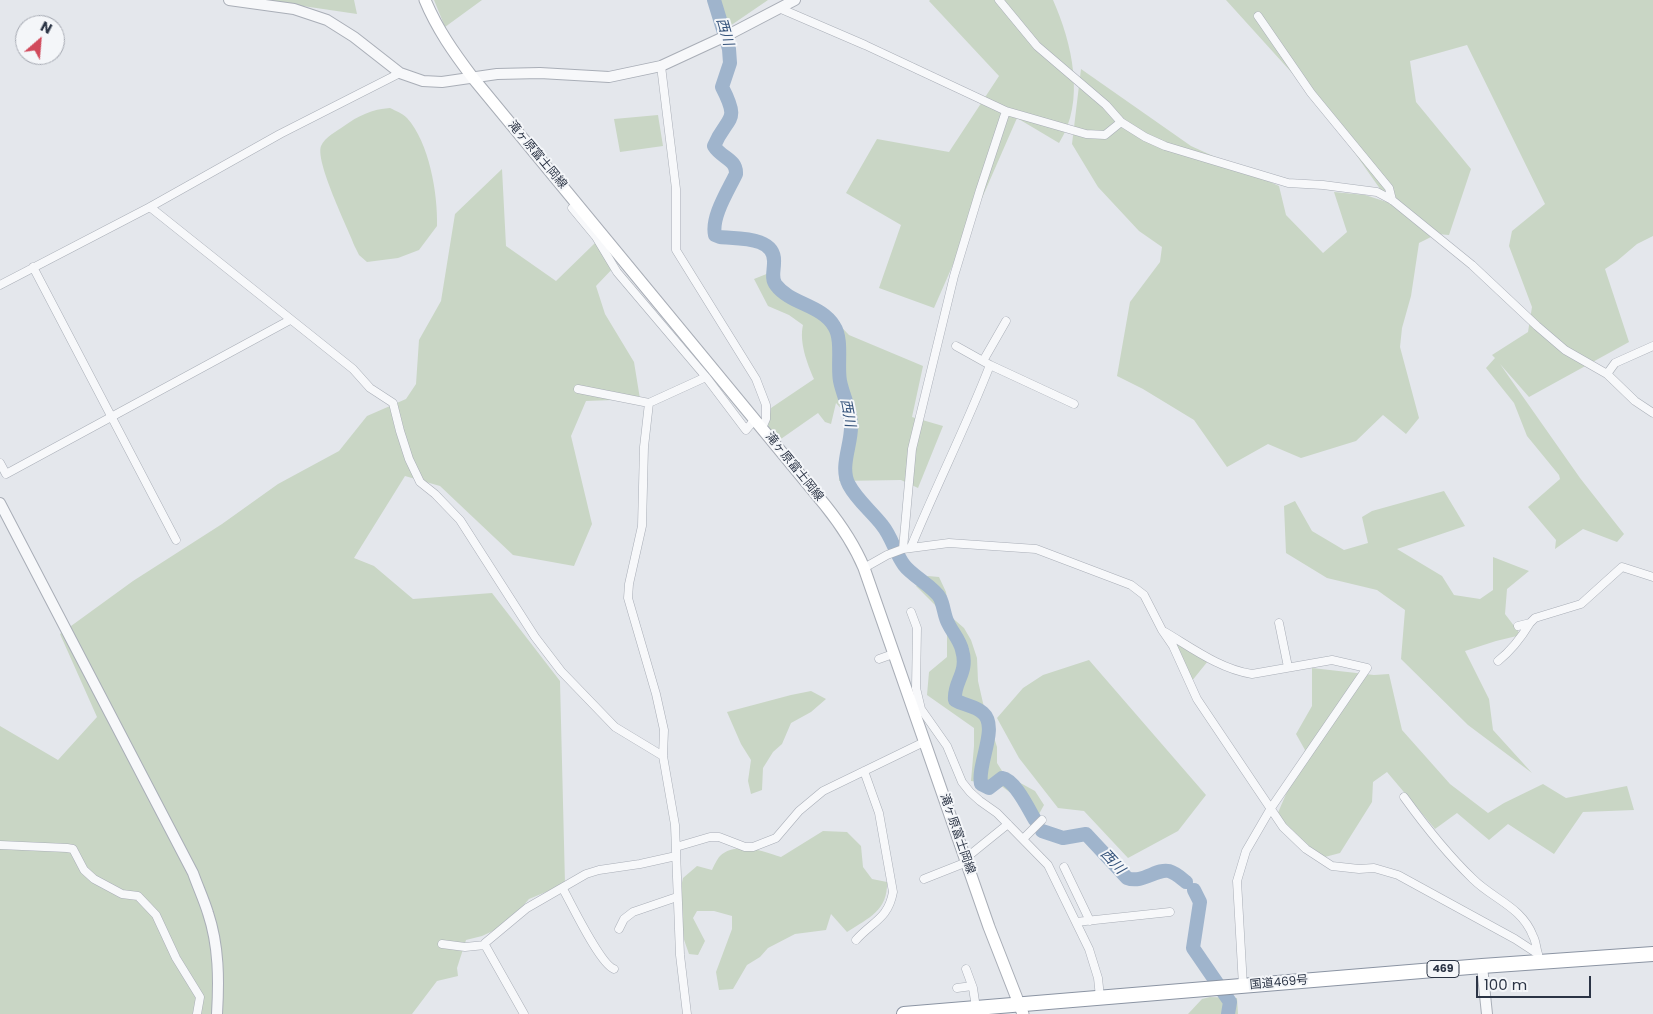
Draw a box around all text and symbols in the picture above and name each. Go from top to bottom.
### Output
north arrow [15,15,65,65]
text: N [37,16,56,39]
water label: 西川 [712,16,736,48]
street label: 滝ヶ原富士岡線 [504,118,570,192]
water label: 西川 [836,398,858,428]
street label: 滝ヶ原富士岡線 [762,430,826,504]
street label: 滝ヶ原富士岡線 [937,792,977,876]
water label: 西川 [1096,846,1128,878]
road number: 469 [1427,961,1459,978]
scale bar [1478,966,1593,998]
street label: 国道469号 [1249,973,1309,993]
text: 100 m [1484,974,1527,995]

